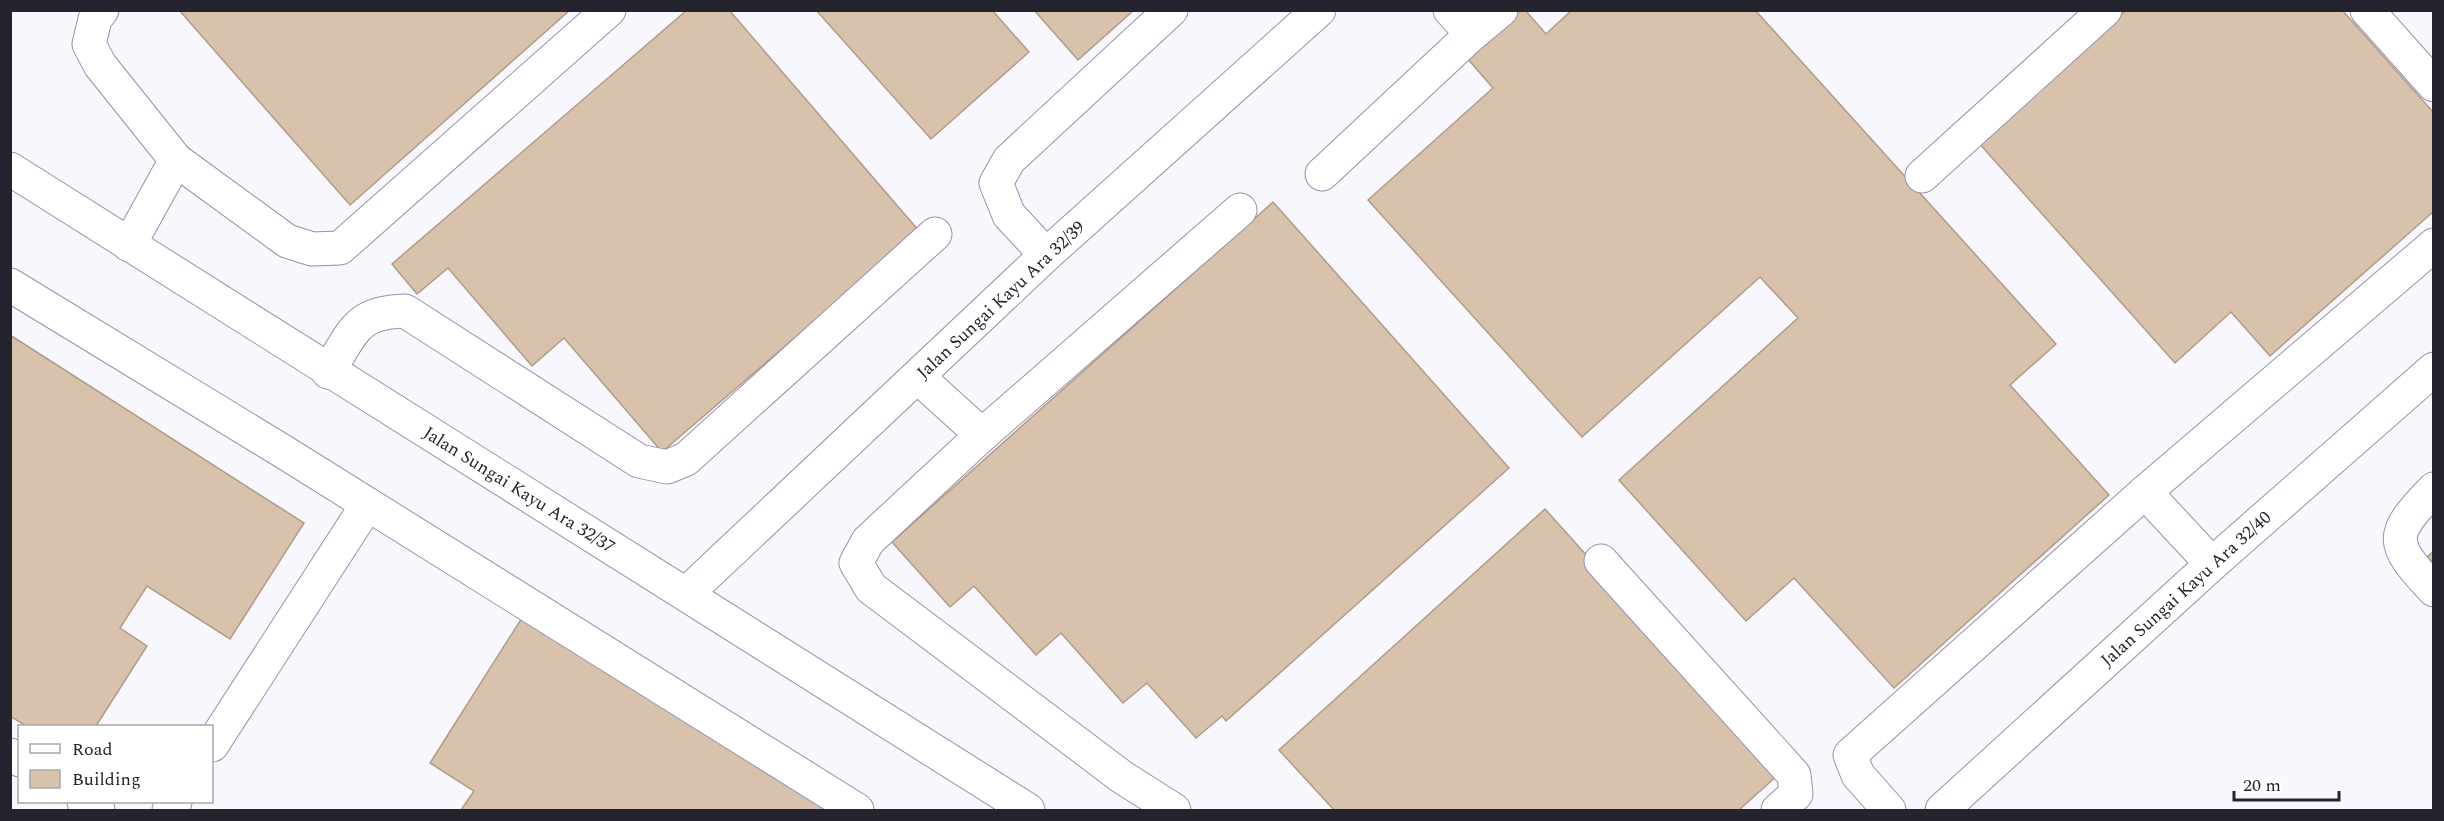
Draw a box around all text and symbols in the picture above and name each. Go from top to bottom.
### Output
street label: Jalan Sungai Kayu Ara 32/39 [911,214,1091,386]
street label: Jalan Sungai Kayu Ara 32/37 [418,420,620,560]
street label: Jalan Sungai Kayu Ara 32/40 [2094,505,2278,673]
legend [18,725,213,803]
text: Road [72,736,113,763]
scale bar [2234,764,2339,802]
text: Building [72,766,141,793]
text: 20 m [2243,772,2281,799]

